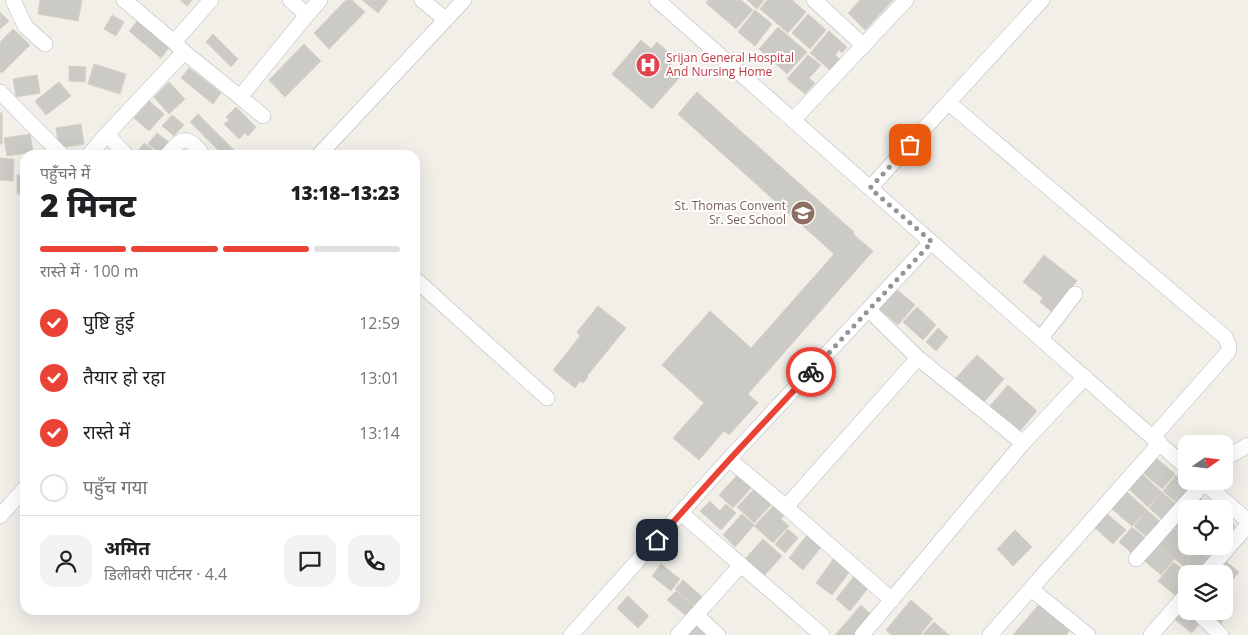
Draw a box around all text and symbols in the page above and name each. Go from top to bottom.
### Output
place label: Srijan General Hospital And Nursing Home [666,49,794,80]
hospital icon: Srijan General Hospital And Nursing Home [635,52,661,78]
pin [889,124,931,166]
icon: bag [896,131,924,159]
text: पहुँचने में [40,162,90,184]
text: 13:18–13:23 [290,180,400,206]
text: 2 मिनट [40,183,136,226]
place label: St. Thomas Convent Sr. Sec School [675,197,786,228]
school or university icon: St. Thomas Convent Sr. Sec School [790,200,816,226]
text: रास्ते में · 100 m [40,260,139,282]
icon: check [40,309,68,337]
text: पुष्टि हुई [83,309,134,335]
text: 12:59 [359,312,400,334]
courier [786,347,836,397]
icon: bike [797,358,825,386]
icon: check [40,364,68,392]
text: तैयार हो रहा [83,364,165,390]
text: 13:01 [359,367,400,389]
icon: check [40,419,68,447]
text: रास्ते में [83,419,130,445]
text: 13:14 [359,422,400,444]
north arrow [1178,435,1232,490]
map controls [1178,435,1233,620]
text: पहुँच गया [83,474,148,500]
button: locate [1178,500,1233,555]
pin [636,519,678,561]
icon: home [643,526,671,554]
button: person [40,535,92,587]
text: अमित [104,535,150,561]
button: chat [284,535,336,587]
button: phone [348,535,400,587]
text: डिलीवरी पार्टनर · 4.4 [104,563,227,585]
button: layers [1178,565,1233,620]

